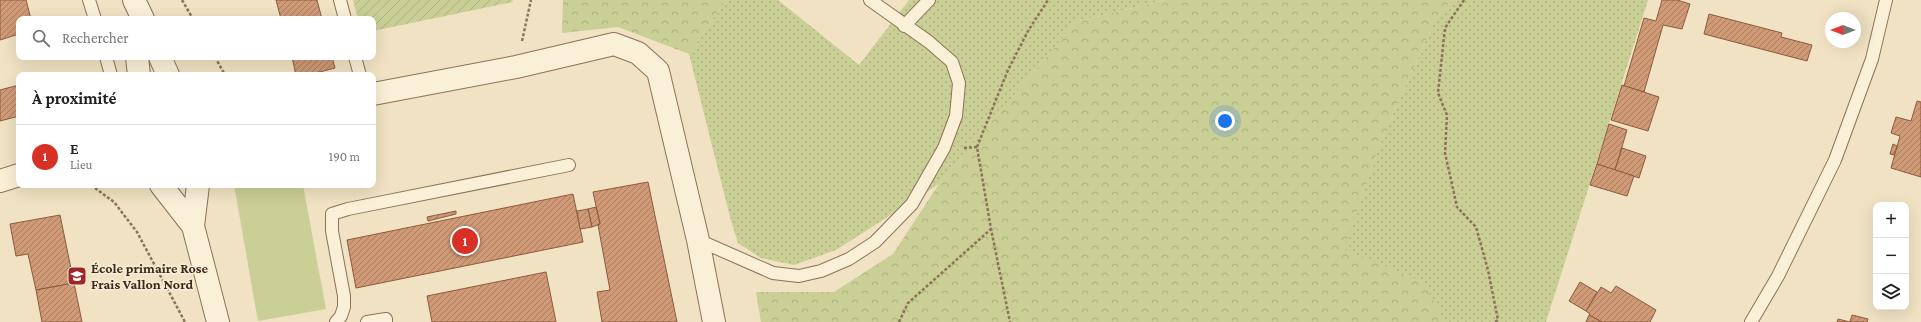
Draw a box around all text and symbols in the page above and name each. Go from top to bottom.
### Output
north arrow [1825,12,1861,48]
search box [16,16,376,60]
icon: search [30,27,52,49]
text: Rechercher [62,30,129,46]
text: À proximité [32,89,116,108]
your location [1215,111,1235,131]
text: E [70,141,79,157]
text: 1 [43,149,47,164]
text: 190 m [329,149,360,164]
text: Lieu [70,157,93,172]
map controls [1873,202,1909,310]
button: + [1873,202,1909,238]
pin: 1 [452,226,478,256]
button: − [1873,238,1909,274]
place label: École primaire Rose Frais Vallon Nord [91,260,209,292]
school or university icon: École primaire Rose Frais Vallon Nord [66,265,88,287]
button: layers [1873,274,1909,310]

